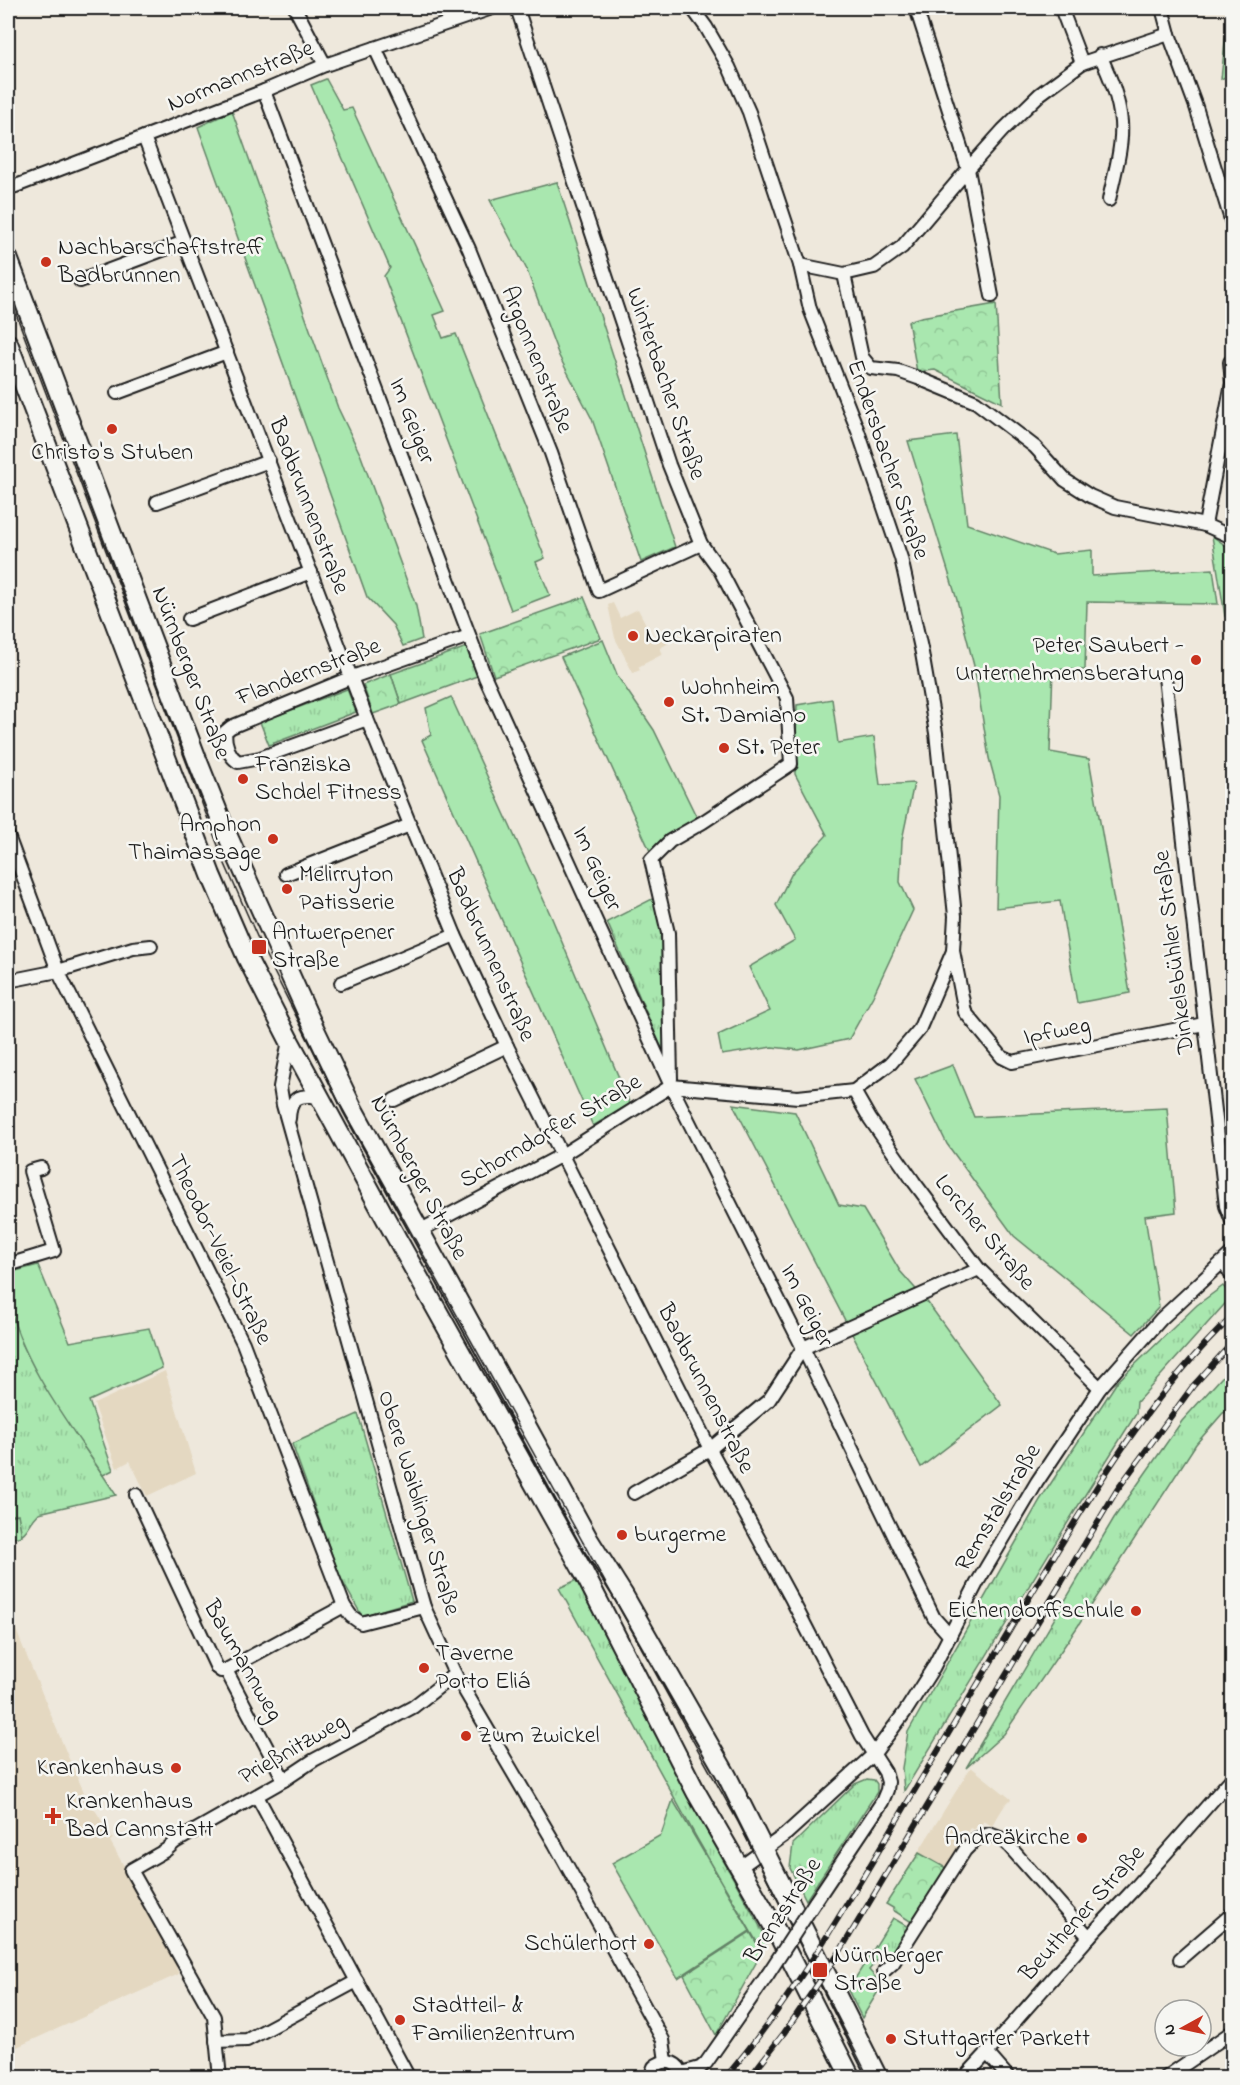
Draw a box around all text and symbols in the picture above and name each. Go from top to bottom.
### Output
street label: Normannstraße [162,32,320,122]
place label: Nachbarschaftstreff Badbrunnen [57,231,264,294]
marker: Nachbarschaftstreff Badbrunnen [39,255,53,269]
street label: Argonnenstraße [491,281,581,439]
street label: Winterbacher Straße [616,283,714,485]
street label: Endersbacher Straße [836,355,938,565]
street label: Im Geiger [379,373,444,470]
street label: Badbrunnenstraße [258,412,358,600]
marker: Christo's Stuben [105,422,119,436]
place label: Christo's Stuben [31,436,193,471]
street label: Nürnberger Straße [141,582,239,765]
place label: Neckarpiraten [645,619,782,654]
street label: Flandernstraße [231,629,386,717]
marker: Neckarpiraten [626,629,640,643]
place label: Peter Saubert - Unternehmensberatung [955,629,1184,692]
marker: Peter Saubert - Unternehmensberatung [1189,653,1203,667]
place label: Wohnheim St. Damiano [681,671,806,734]
marker: Wohnheim St. Damiano [662,695,676,709]
place label: St. Peter [736,731,820,766]
marker: St. Peter [717,741,731,755]
place label: Franziska Schdel Fitness [254,748,402,811]
marker: Franziska Schdel Fitness [236,772,250,786]
place label: Amphon Thaimassage [128,808,261,871]
street label: Im Geiger [562,821,630,917]
marker: Amphon Thaimassage [266,832,280,846]
street label: Dinkelsbühler Straße [1145,848,1205,1057]
place label: Melirryton Patisserie [299,858,395,921]
street label: Badbrunnenstraße [436,862,544,1048]
marker: Melirryton Patisserie [280,882,294,896]
place label: Antwerpener Straße [272,916,395,979]
marker: Antwerpener Straße [250,938,268,956]
street label: Ipfweg [1021,1008,1093,1056]
street label: Schorndorfer Straße [453,1065,649,1198]
street label: Nürnberger Straße [360,1089,476,1267]
street label: Theodor-Veiel-Straße [158,1149,280,1351]
street label: Lorcher Straße [925,1167,1043,1299]
street label: Im Geiger [770,1258,842,1354]
street label: Badbrunnenstraße [647,1297,763,1480]
street label: Obere Waiblinger Straße [367,1386,469,1620]
street label: Remstalstraße [947,1437,1051,1579]
place label: burgerme [634,1518,726,1553]
marker: burgerme [615,1528,629,1542]
street label: Baumannweg [193,1593,291,1728]
place label: Eichendorffschule [947,1594,1124,1629]
marker: Eichendorffschule [1129,1604,1143,1618]
place label: Taverne Porto Eliá [436,1637,530,1700]
marker: Taverne Porto Eliá [417,1661,431,1675]
street label: Prießnitzweg [233,1705,353,1795]
place label: Zum Zwickel [478,1719,600,1754]
marker: Zum Zwickel [459,1729,473,1743]
place label: Krankenhaus [37,1751,164,1786]
marker: Krankenhaus [169,1761,183,1775]
place label: Krankenhaus Bad Cannstatt [65,1785,214,1848]
marker: Krankenhaus Bad Cannstatt [44,1807,62,1825]
place label: Andreäkirche [944,1821,1070,1856]
marker: Andreäkirche [1075,1831,1089,1845]
street label: Beuthener Straße [1011,1837,1154,1991]
street label: Brenzstraße [736,1851,832,1972]
place label: Schülerhort [524,1927,637,1962]
marker: Schülerhort [642,1937,656,1951]
place label: Nürnberger Straße [834,1939,944,2002]
marker: Nürnberger Straße [811,1961,829,1979]
place label: Stadtteil- & Familienzentrum [411,1989,575,2052]
north arrow [1153,1998,1213,2058]
marker: Stadtteil- & Familienzentrum [393,2013,407,2027]
place label: Stuttgarter Parkett [903,2022,1090,2057]
text: N [1157,2023,1183,2037]
marker: Stuttgarter Parkett [884,2032,898,2046]

